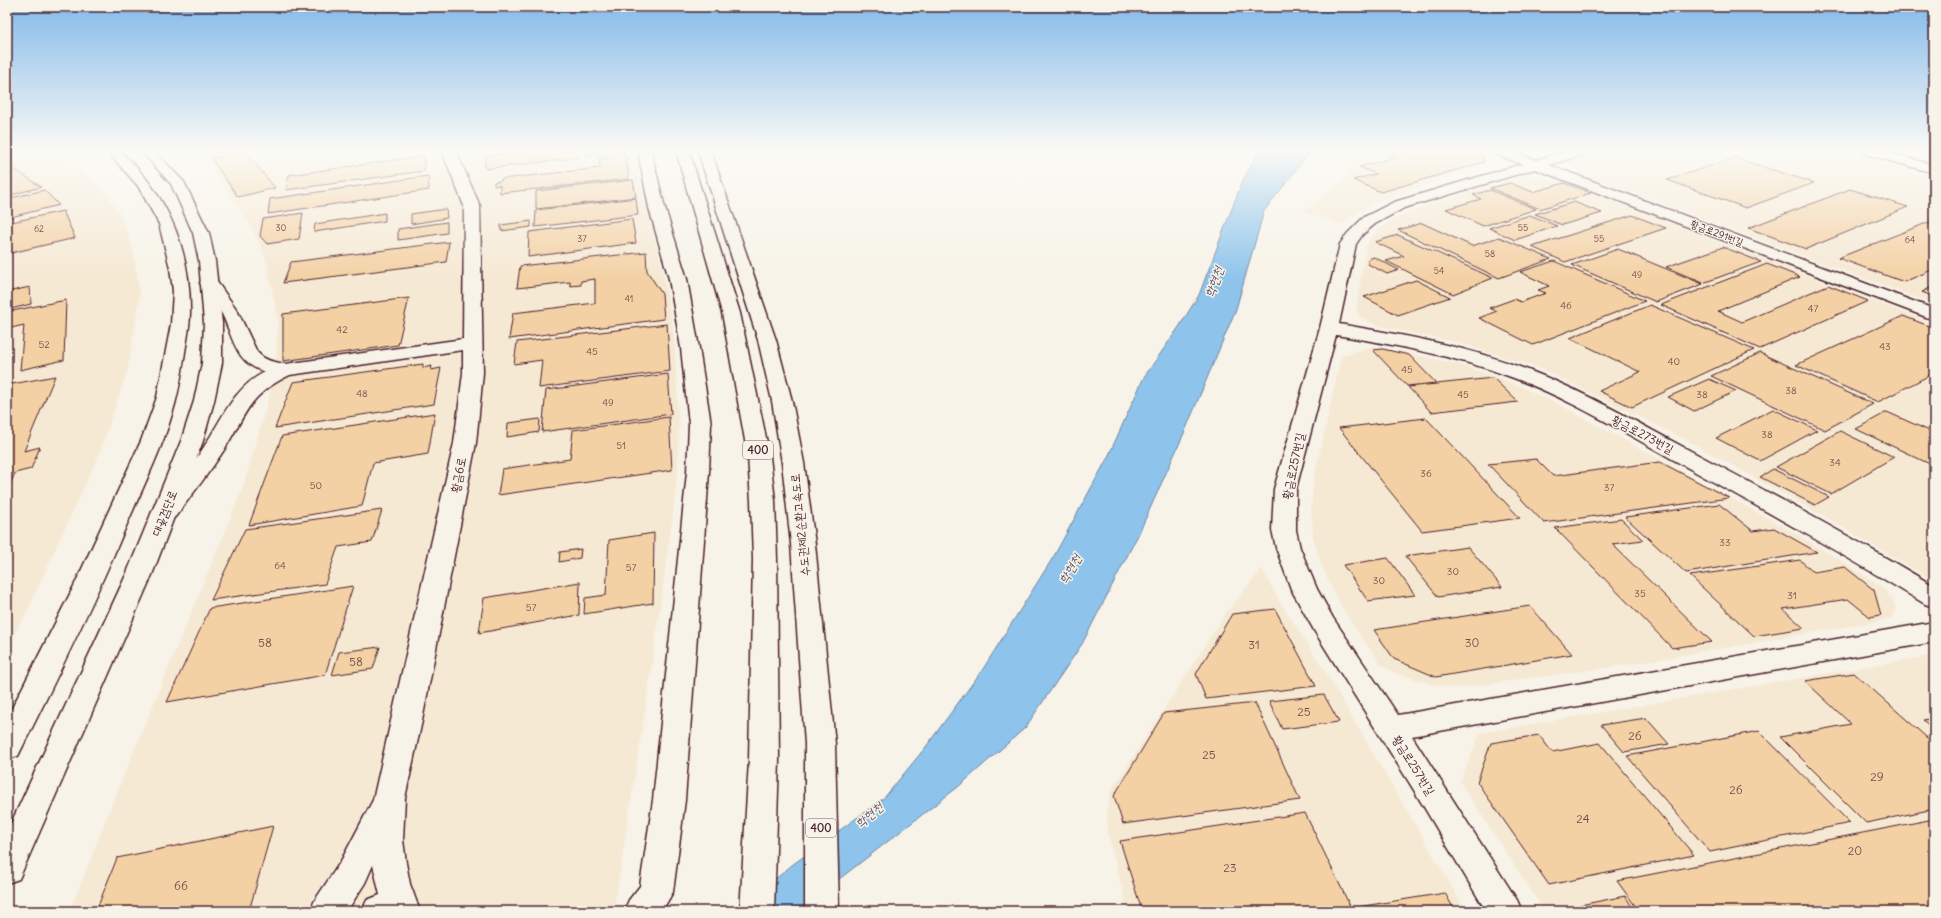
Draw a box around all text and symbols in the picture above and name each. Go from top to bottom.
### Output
street label: 황금로291번길 [1689,217,1745,249]
house number: 30 [275,222,287,233]
house number: 55 [1518,222,1528,233]
house number: 62 [34,223,44,234]
house number: 37 [577,233,587,244]
house number: 55 [1594,233,1604,244]
house number: 64 [1905,234,1915,245]
house number: 58 [1485,248,1495,259]
water label: 학현천 [1201,263,1228,300]
house number: 54 [1434,265,1444,276]
house number: 49 [1632,269,1642,280]
house number: 41 [625,293,633,304]
house number: 46 [1560,299,1572,312]
house number: 47 [1808,302,1818,315]
house number: 42 [336,323,348,336]
house number: 52 [38,338,50,351]
house number: 43 [1879,340,1891,353]
house number: 45 [586,345,598,358]
house number: 40 [1668,355,1680,368]
house number: 45 [1401,363,1413,376]
house number: 38 [1785,384,1797,397]
house number: 48 [356,387,368,400]
house number: 45 [1457,388,1469,401]
house number: 38 [1696,388,1708,401]
house number: 49 [602,396,614,409]
street label: 황금로273번길 [1610,412,1677,457]
house number: 38 [1761,428,1773,441]
street label: 황금로257번길 [1279,431,1307,501]
house number: 51 [616,439,626,452]
road number: 400 [743,441,773,459]
street label: 황금6로 [447,456,469,494]
house number: 34 [1829,456,1841,469]
house number: 36 [1420,467,1432,480]
street label: 수도권제2순환고속도로 [787,473,813,577]
house number: 50 [310,479,322,492]
house number: 37 [1604,481,1614,494]
street label: 대곶검단로 [148,488,180,538]
house number: 33 [1719,536,1731,549]
water label: 학현천 [1055,550,1086,587]
house number: 64 [274,559,286,572]
house number: 57 [626,561,636,574]
house number: 30 [1447,565,1459,578]
house number: 30 [1373,574,1385,587]
house number: 35 [1634,587,1646,600]
house number: 31 [1787,589,1797,602]
house number: 57 [526,601,536,614]
house number: 58 [258,635,272,650]
house number: 30 [1465,635,1479,650]
house number: 31 [1248,637,1260,652]
house number: 58 [349,654,363,669]
house number: 25 [1297,704,1311,719]
house number: 26 [1628,728,1642,743]
street label: 황금로257번길 [1390,732,1438,798]
house number: 25 [1202,747,1216,762]
house number: 29 [1870,769,1884,784]
house number: 26 [1729,782,1743,797]
water label: 학현천 [852,797,888,832]
house number: 24 [1576,811,1590,826]
road number: 400 [806,819,836,837]
house number: 20 [1848,843,1862,858]
house number: 23 [1223,860,1237,875]
house number: 66 [174,878,188,893]

